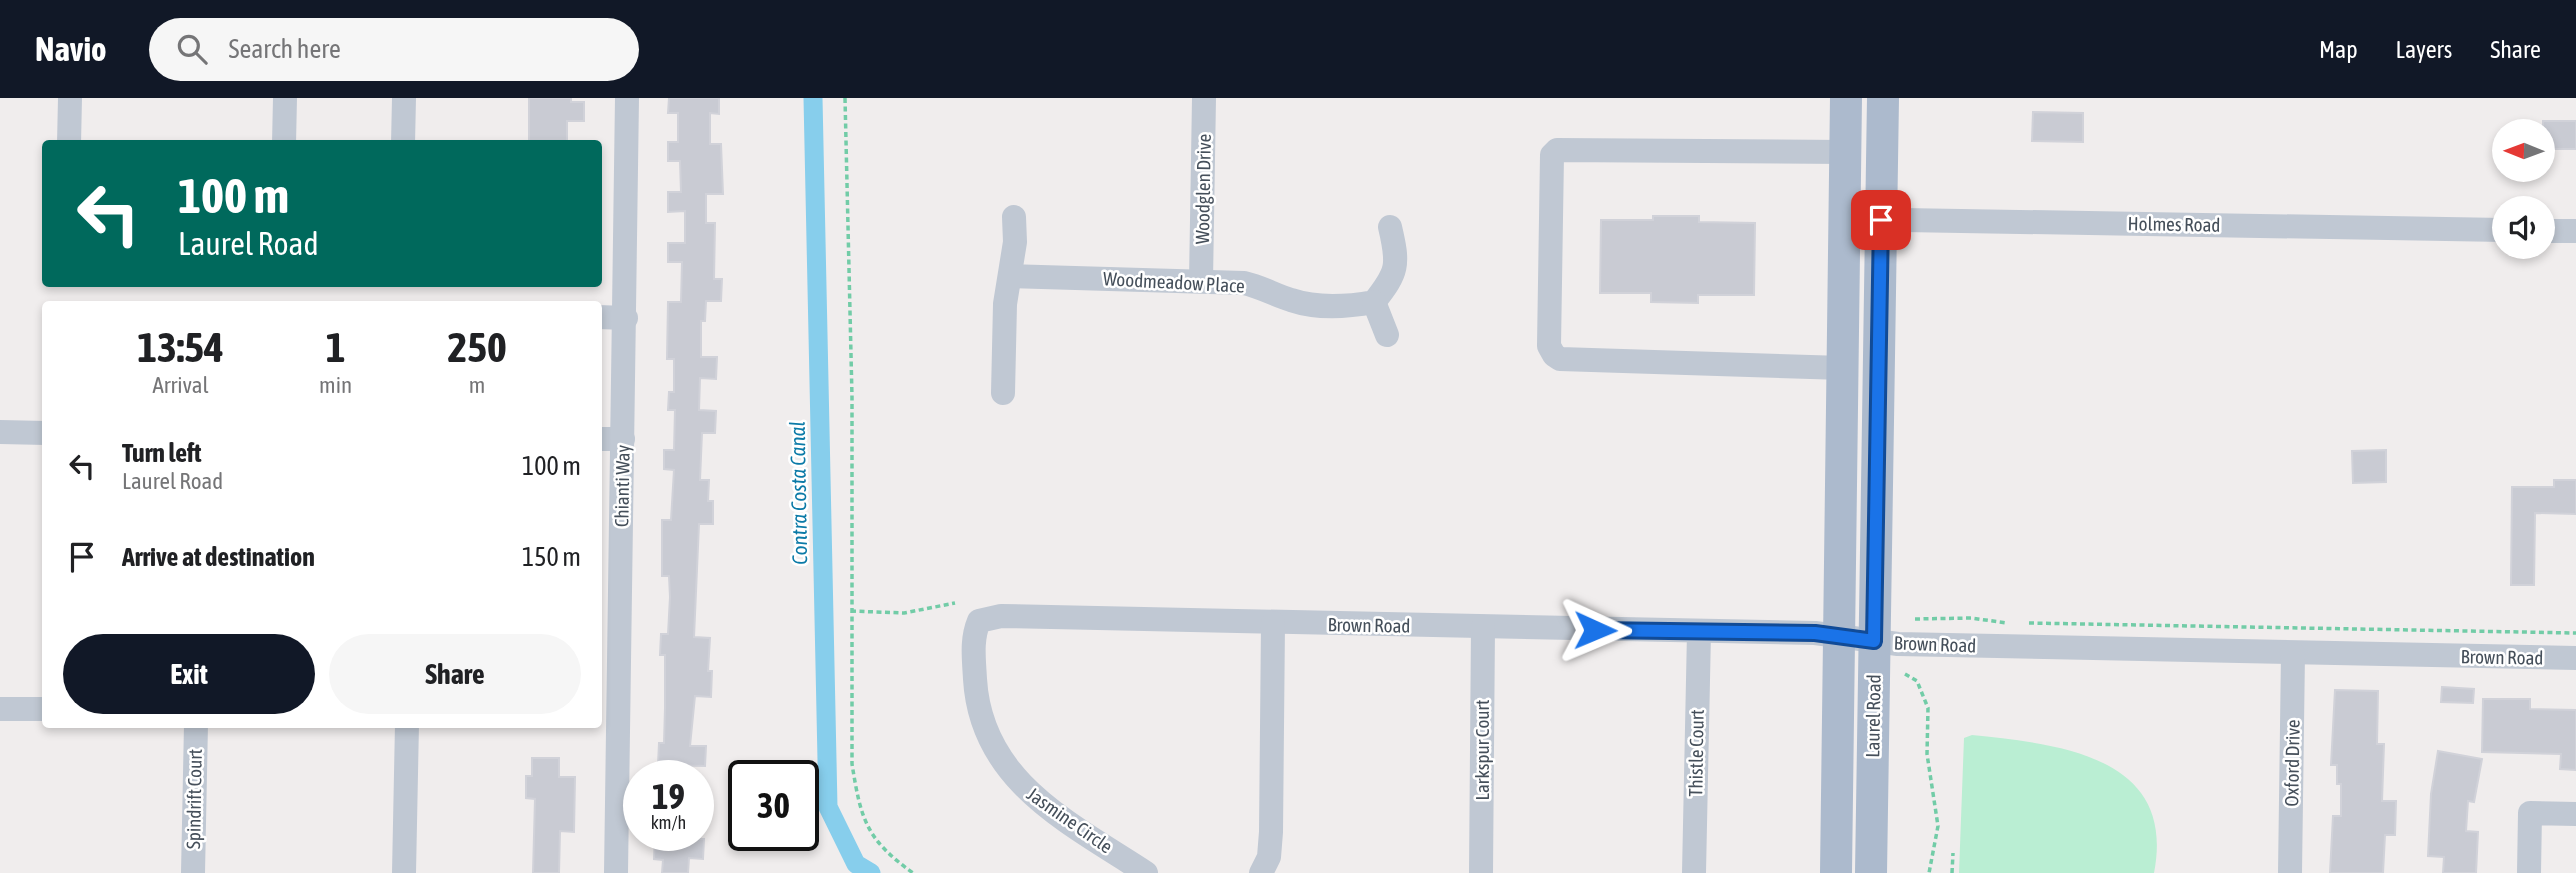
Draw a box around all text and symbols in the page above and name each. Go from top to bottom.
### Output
search box [149,18,639,81]
text: Navio [35,30,107,68]
icon: search [173,30,211,68]
text: Search here [229,34,341,64]
text: Map [2319,36,2358,63]
text: Layers [2396,36,2452,63]
text: Share [2490,36,2541,63]
north arrow [2492,119,2555,182]
map controls [2492,119,2555,259]
street label: Woodglen Drive [1191,134,1215,244]
text: 100 m [178,167,289,223]
icon: left [63,168,154,259]
pin [1851,190,1911,250]
button: sound [2492,196,2555,259]
icon: arrive [1862,201,1900,239]
street label: Holmes Road [2127,212,2221,236]
text: Laurel Road [178,225,319,262]
street label: Woodmeadow Place [1103,267,1245,297]
text: 13:54 [137,323,224,371]
text: 1 [326,323,345,371]
text: 250 [447,323,507,371]
text: Arrival [152,372,209,398]
text: min [319,372,352,398]
text: m [469,372,485,398]
water label: Contra Costa Canal [785,421,811,565]
text: Turn left [122,438,202,468]
street label: Chianti Way [610,444,634,527]
icon: left [63,447,101,485]
text: 100 m [522,451,581,481]
text: Laurel Road [122,468,223,494]
icon: arrive [63,538,101,576]
text: Arrive at destination [122,542,315,572]
text: 150 m [522,542,581,572]
position arrow [1558,593,1632,667]
street label: Brown Road [1327,613,1411,637]
street label: Brown Road [1893,632,1977,656]
button: Exit [63,634,315,714]
button: Share [329,634,581,714]
street label: Brown Road [2460,645,2544,669]
street label: Laurel Road [1861,674,1885,758]
street label: Larkspur Court [1471,700,1493,800]
street label: Thistle Court [1684,709,1708,797]
street label: Oxford Drive [2280,719,2304,807]
street label: Spindrift Court [182,749,206,849]
speed limit sign: 30 [728,760,819,851]
text: 19 [652,776,685,816]
street label: Jasmine Circle [1023,783,1117,857]
text: km/h [651,812,686,833]

